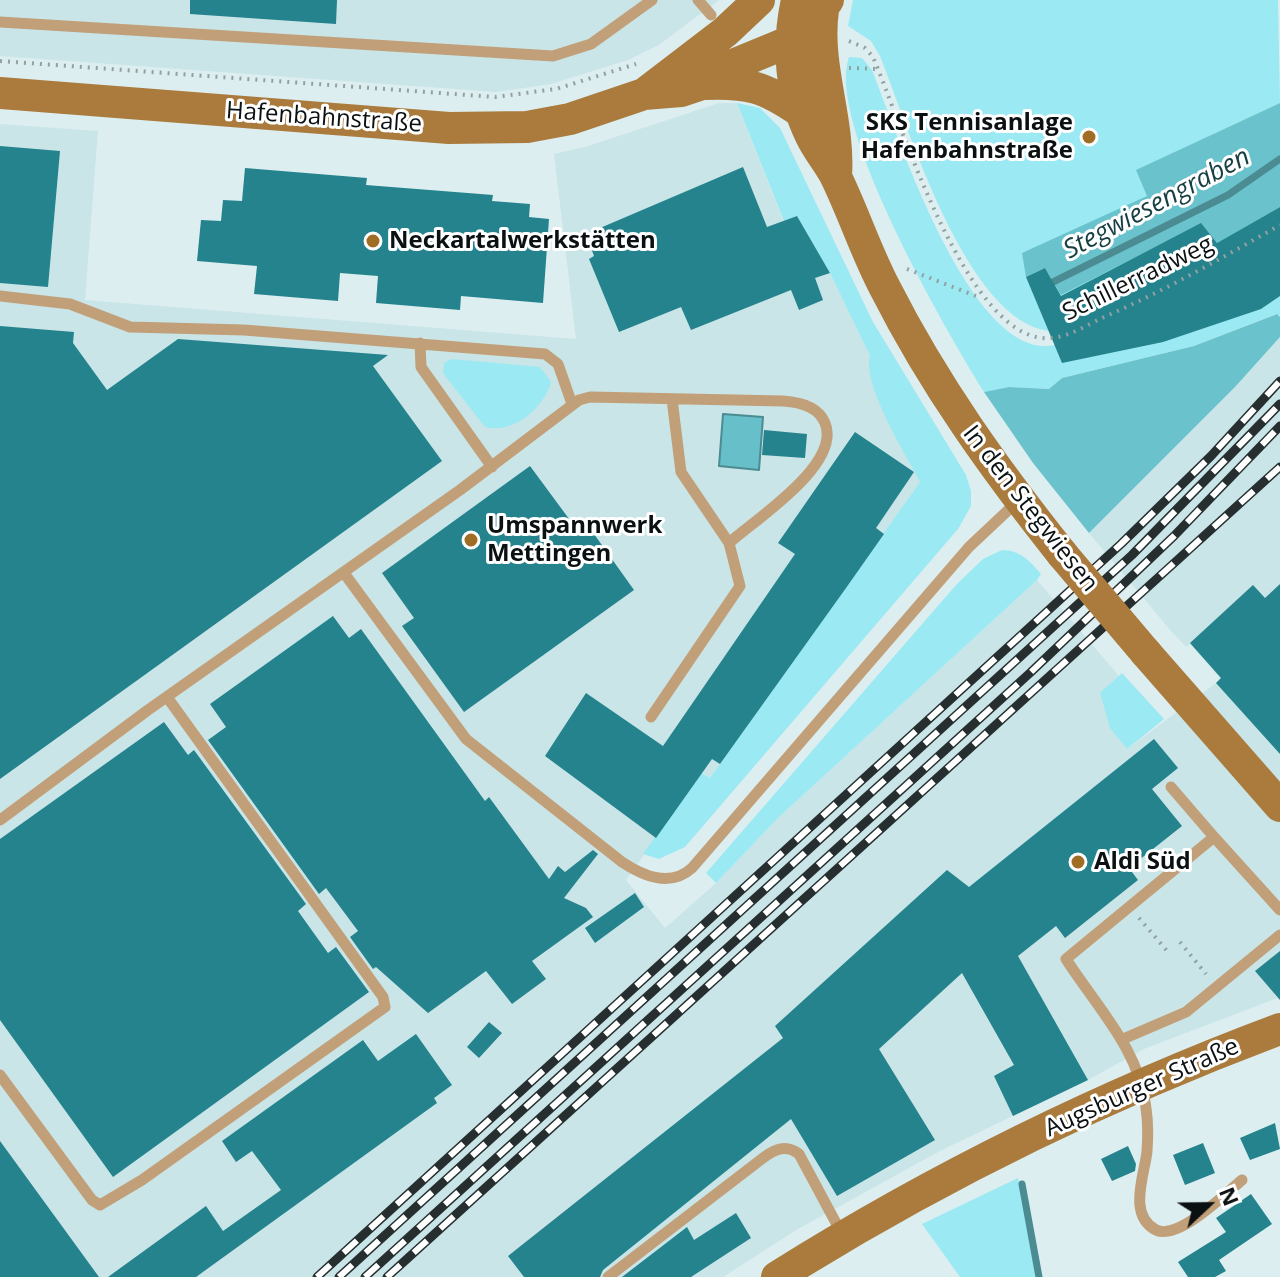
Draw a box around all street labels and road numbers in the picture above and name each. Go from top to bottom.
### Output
street label: Hafenbahnstraße [225,97,423,139]
street label: Schillerradweg [1058,230,1218,328]
street label: In den Stegwiesen [956,420,1104,598]
street label: Augsburger Straße [1040,1032,1244,1144]

